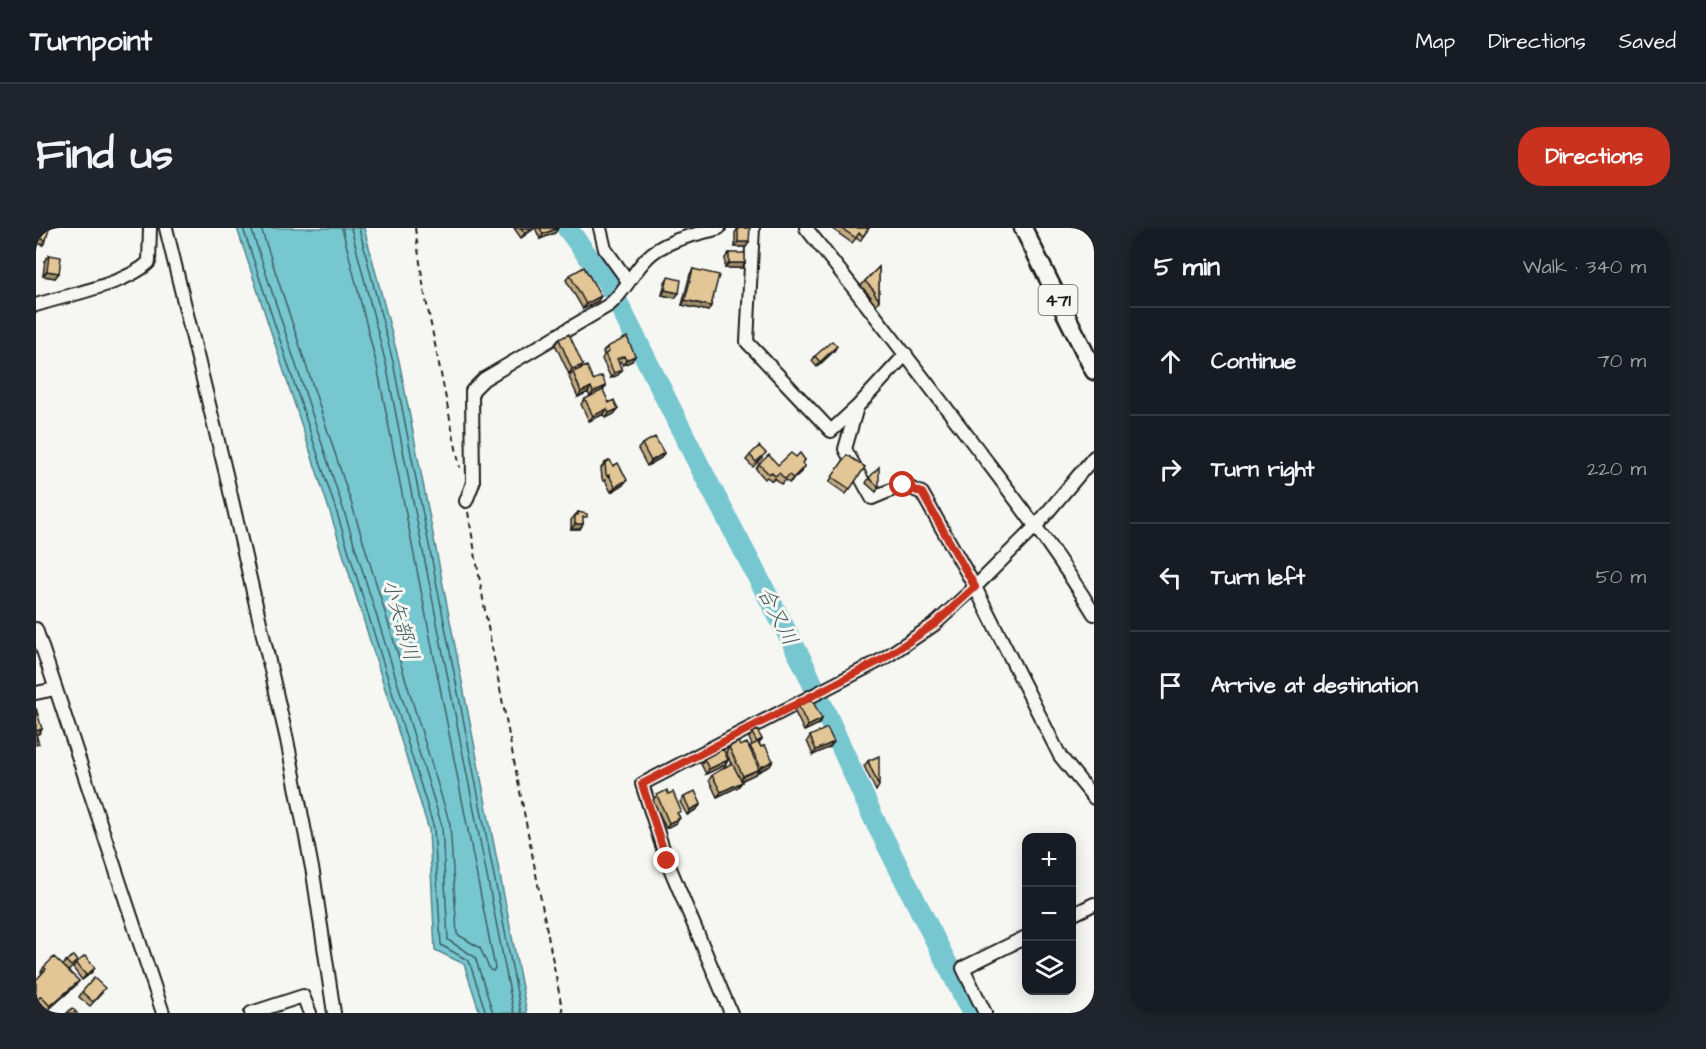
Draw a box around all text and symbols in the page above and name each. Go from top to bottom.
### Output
text: Turnpoint [30,22,152,61]
text: Map [1415,27,1455,56]
text: Directions [1488,27,1586,56]
text: Saved [1619,27,1676,56]
text: Find us [36,127,173,185]
button: Directions [1518,127,1670,186]
text: 5 min [1154,249,1220,285]
text: Walk · 340 m [1523,253,1646,281]
road number: 471 [1038,285,1078,315]
icon: ahead [1154,345,1187,378]
text: Continue [1211,346,1296,377]
text: 70 m [1598,347,1646,375]
icon: right [1154,453,1187,486]
text: Turn right [1211,454,1314,485]
text: 220 m [1587,455,1646,483]
route start [889,471,915,497]
icon: left [1154,561,1187,594]
text: Turn left [1211,562,1305,593]
text: 50 m [1596,563,1646,591]
water label: 小矢部川 [375,576,426,665]
water label: 合又川 [750,582,805,651]
icon: arrive [1154,669,1187,702]
text: Arrive at destination [1211,670,1418,701]
map controls [1022,833,1076,995]
button: + [1022,833,1076,887]
route end [653,847,679,873]
button: − [1022,887,1076,941]
button: layers [1022,941,1076,995]

